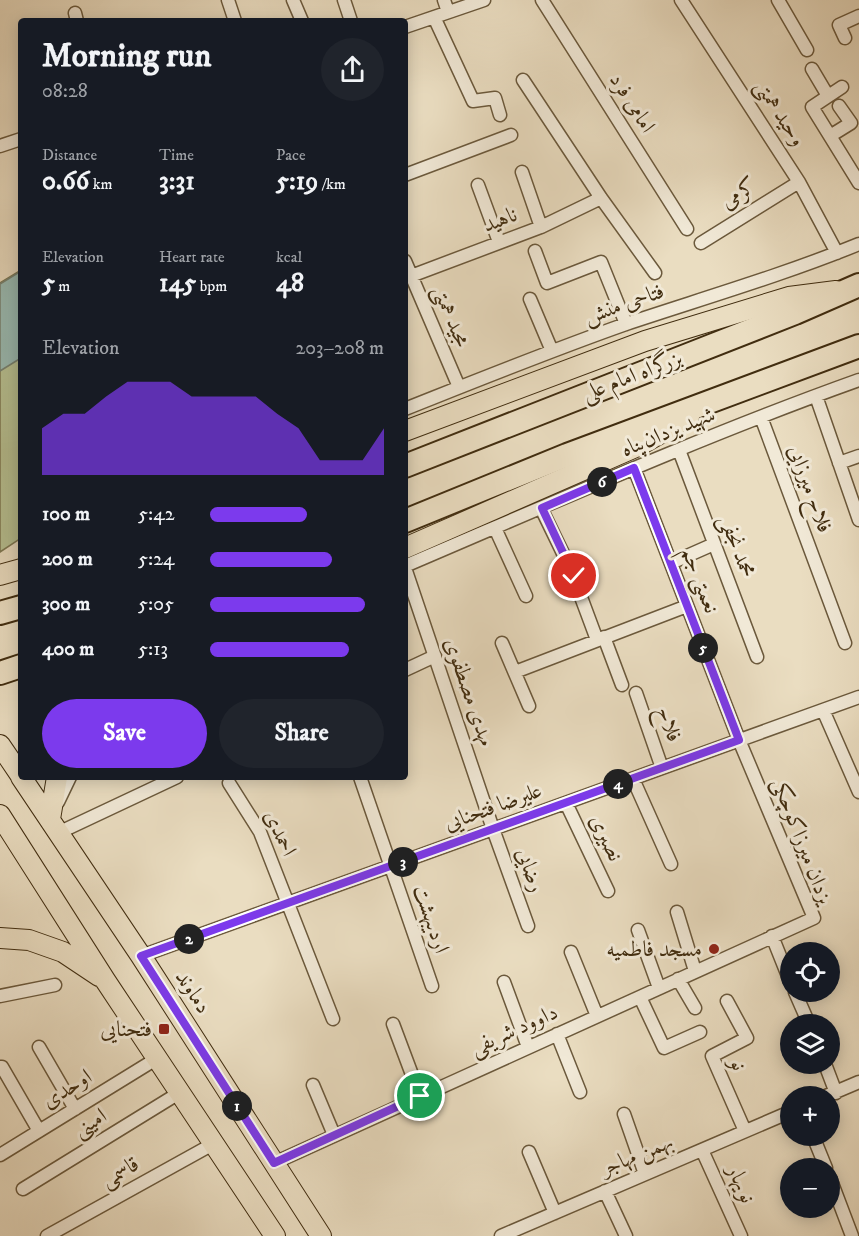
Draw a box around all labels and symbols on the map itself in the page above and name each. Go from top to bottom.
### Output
street label: امامی فرد [603,68,661,138]
street label: وحید همتی [748,74,812,152]
street label: کرمی [716,173,762,215]
street label: ناهید [479,201,521,239]
street label: فتاحی منش [580,278,668,331]
street label: مجید همتی [425,281,476,352]
street label: بزرگراه امام علی [577,343,688,412]
street label: شهید یزدان‌پناه [617,401,719,464]
street label: فلاح میرزایی [777,441,838,538]
pin: 6 [587,467,617,497]
street label: محمد نجفی [711,511,761,582]
street label: نعمتی جم [669,543,725,619]
pin [548,550,599,601]
pin: 5 [688,633,718,663]
street label: مهدی مصطفوی [438,634,500,750]
street label: فلاح [646,702,688,747]
pin: 4 [603,769,633,799]
street label: یزدان میرزاکوچکی [765,774,839,910]
street label: علیرضا فتحنایی [440,777,546,838]
street label: احمدی [258,806,302,860]
street label: نصیری [583,810,629,866]
street label: رضایی [509,844,550,896]
pin: 3 [388,847,418,877]
street label: اردیبهشت [407,881,455,957]
pin: 2 [174,924,204,954]
place label: مسجد فاطمیه [606,936,702,963]
marker: مسجد فاطمیه [707,942,721,956]
street label: دماوند [169,965,217,1019]
street label: داوود شریفی [466,999,563,1063]
place label: فتحنایی [100,1016,152,1044]
marker: فتحنایی [157,1022,171,1036]
street label: نو [722,1051,753,1075]
street label: اوحدی [37,1063,97,1115]
pin [394,1070,445,1121]
pin: 1 [222,1091,252,1121]
street label: امینی [68,1102,112,1144]
street label: بهمن مهاجر [595,1128,678,1184]
street label: قاسمی [96,1151,144,1194]
street label: نویهار [720,1159,761,1207]

